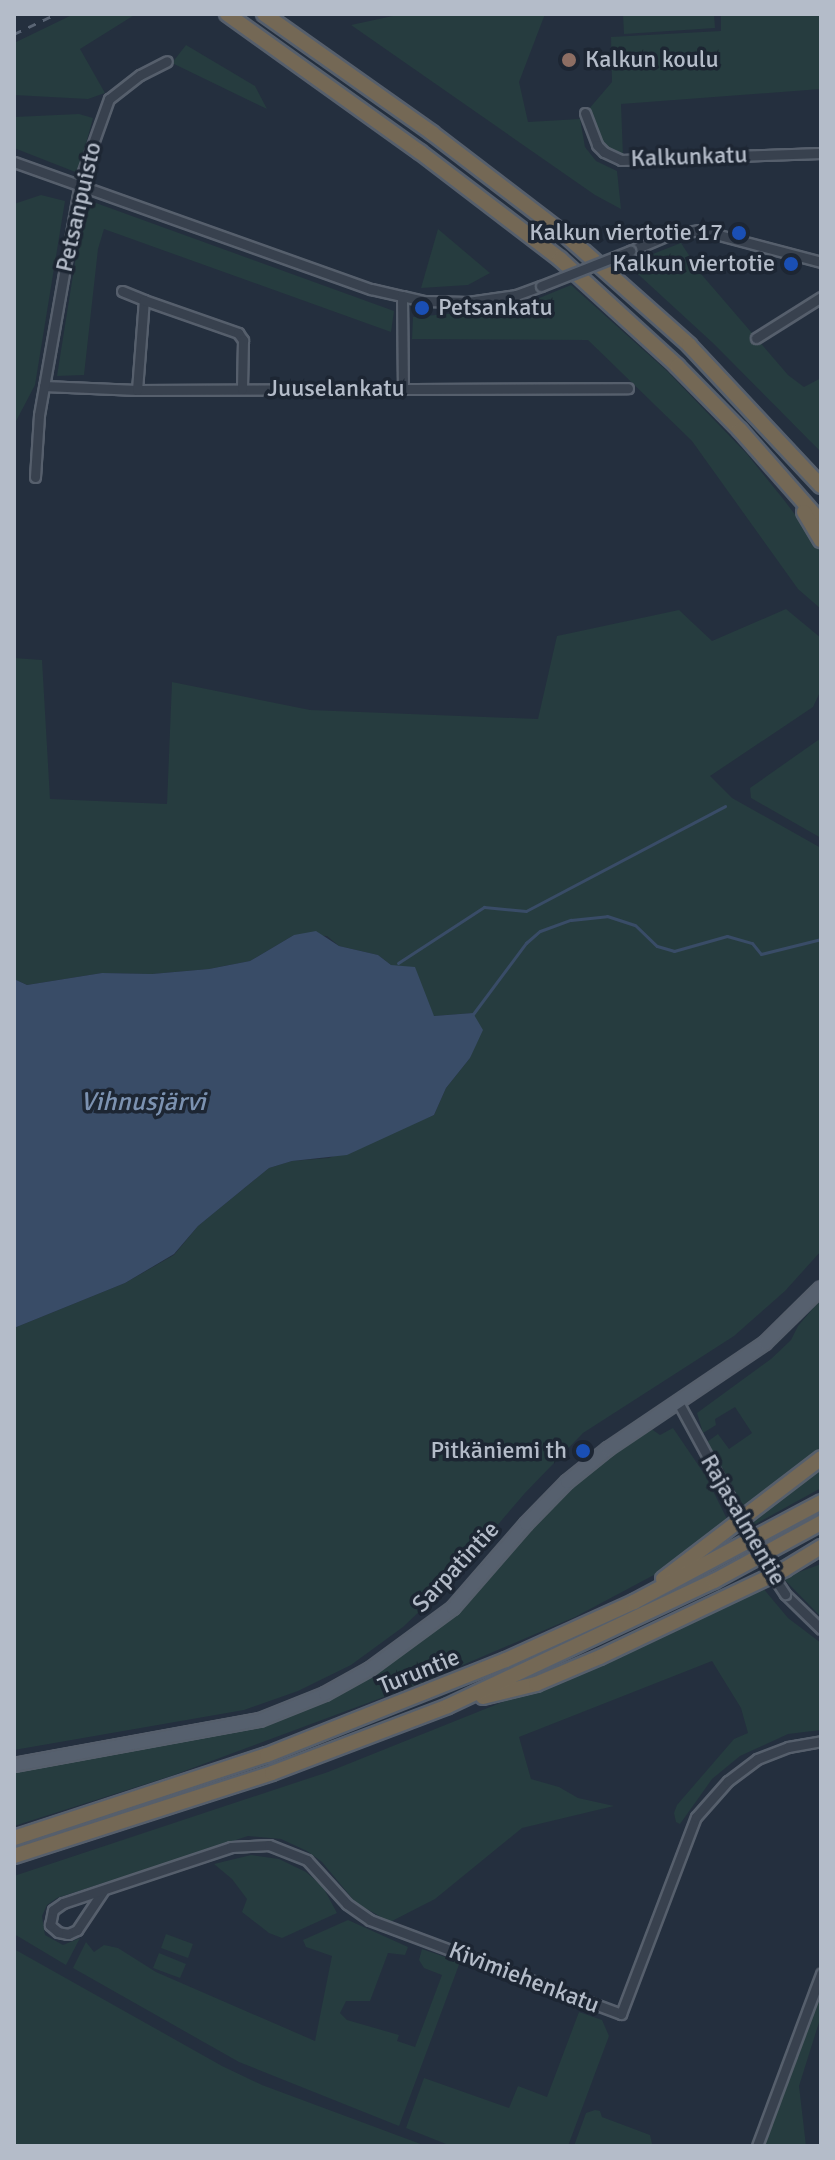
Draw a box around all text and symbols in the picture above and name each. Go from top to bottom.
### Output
place label: Kalkun koulu [585,46,719,74]
marker: Kalkun koulu [560,51,578,69]
street label: Petsanpuisto [50,139,108,275]
street label: Kalkunkatu [630,141,748,173]
place label: Kalkun viertotie 17 [529,219,723,247]
marker: Kalkun viertotie 17 [730,224,748,242]
place label: Kalkun viertotie [612,250,775,278]
marker: Kalkun viertotie [782,255,800,273]
place label: Petsankatu [438,294,553,322]
marker: Petsankatu [413,299,431,317]
street label: Juuselankatu [267,375,405,403]
water label: Vihnusjärvi [80,1087,206,1119]
place label: Pitkäniemi th [430,1437,567,1465]
marker: Pitkäniemi th [574,1442,592,1460]
street label: Rajasalmentie [694,1449,792,1591]
street label: Sarpatintie [407,1515,505,1619]
street label: Turuntie [374,1643,464,1701]
street label: Kivimiehenkatu [445,1936,603,2020]

